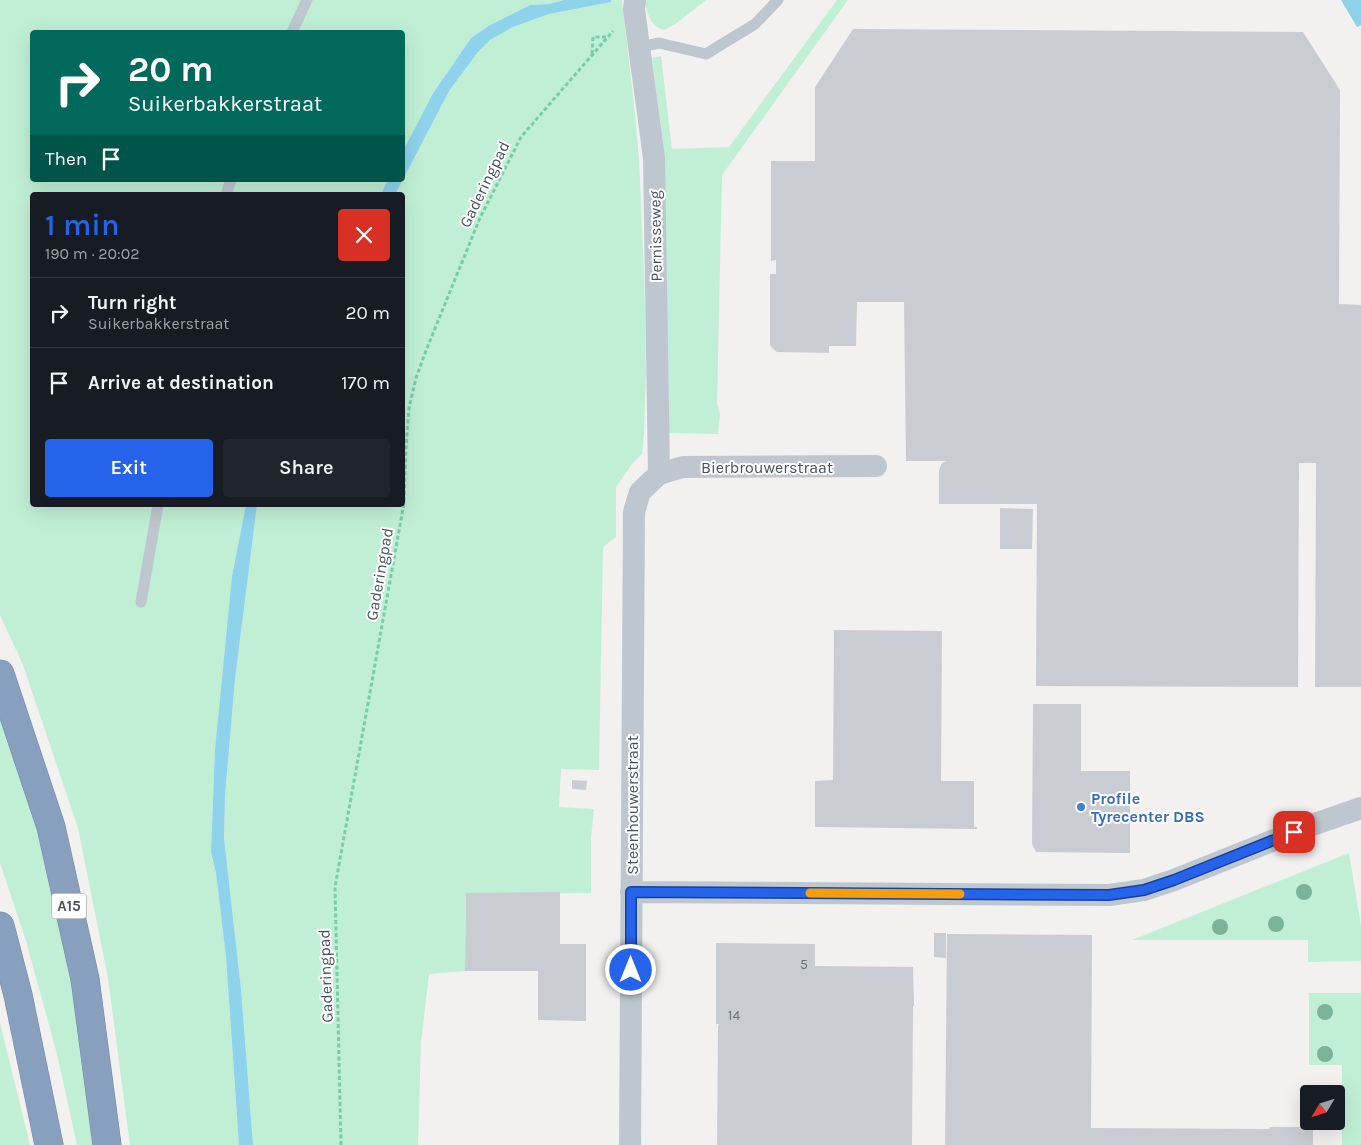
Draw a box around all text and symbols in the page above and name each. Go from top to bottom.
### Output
text: 20 m [128,49,213,90]
icon: right [45,50,110,115]
text: Suikerbakkerstraat [128,91,322,117]
street label: Gaderingpad [455,138,514,230]
icon: arrive [97,145,125,173]
text: Then [45,148,87,170]
street label: Pernisseweg [645,190,666,282]
text: 1 min [45,207,119,243]
button: close [338,209,390,261]
text: 190 m · 20:02 [45,244,140,263]
text: Turn right [88,292,177,314]
icon: right [45,299,73,327]
text: 20 m [345,302,390,324]
text: Suikerbakkerstraat [88,314,229,333]
icon: arrive [45,369,73,397]
text: Arrive at destination [88,372,274,394]
text: 170 m [341,372,390,394]
button: Exit [45,439,213,497]
button: Share [223,439,390,497]
street label: Bierbrouwerstraat [701,458,833,477]
street label: Gaderingpad [362,526,397,622]
street label: Steenhouwerstraat [623,735,642,875]
place label: Profile Tyrecenter DBS [1091,789,1205,826]
marker: Profile Tyrecenter DBS [1075,801,1087,813]
pin [1273,811,1315,853]
icon: arrive [1280,818,1308,846]
road number: A15 [52,894,86,918]
street label: Gaderingpad [314,929,337,1023]
position arrow [604,943,656,995]
house number: 5 [800,956,808,973]
house number: 14 [728,1007,740,1024]
north arrow [1300,1085,1345,1130]
map controls [1300,1085,1345,1130]

